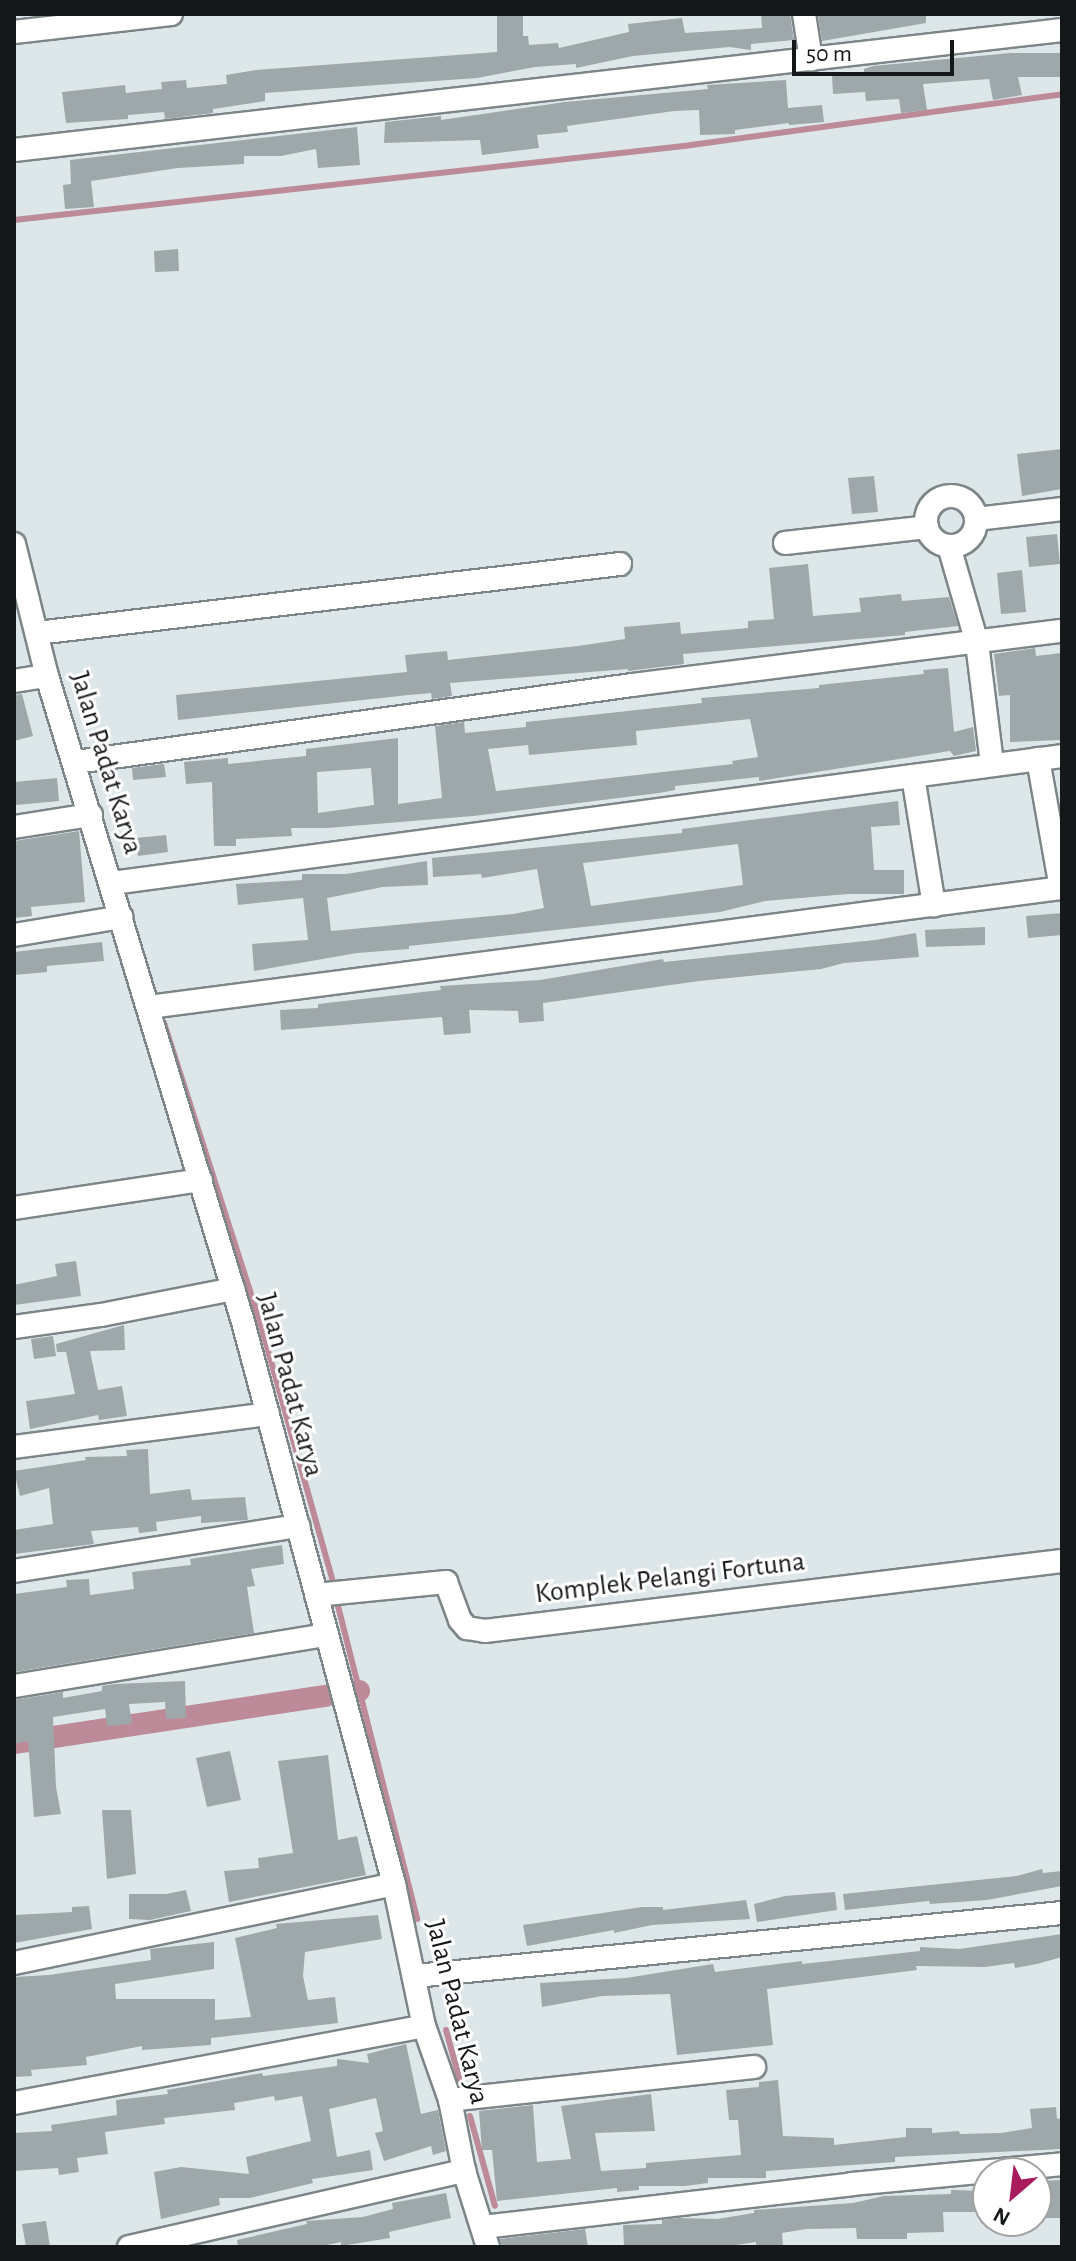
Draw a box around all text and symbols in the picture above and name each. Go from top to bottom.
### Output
scale bar [796,24,958,74]
text: 50 m [806,42,852,66]
street label: Jalan Padat Karya [62,668,150,858]
street label: Jalan Padat Karya [249,1289,331,1481]
street label: Komplek Pelangi Fortuna [533,1545,807,1611]
street label: Jalan Padat Karya [418,1916,496,2108]
north arrow [972,2157,1052,2237]
text: N [990,2203,1014,2230]

